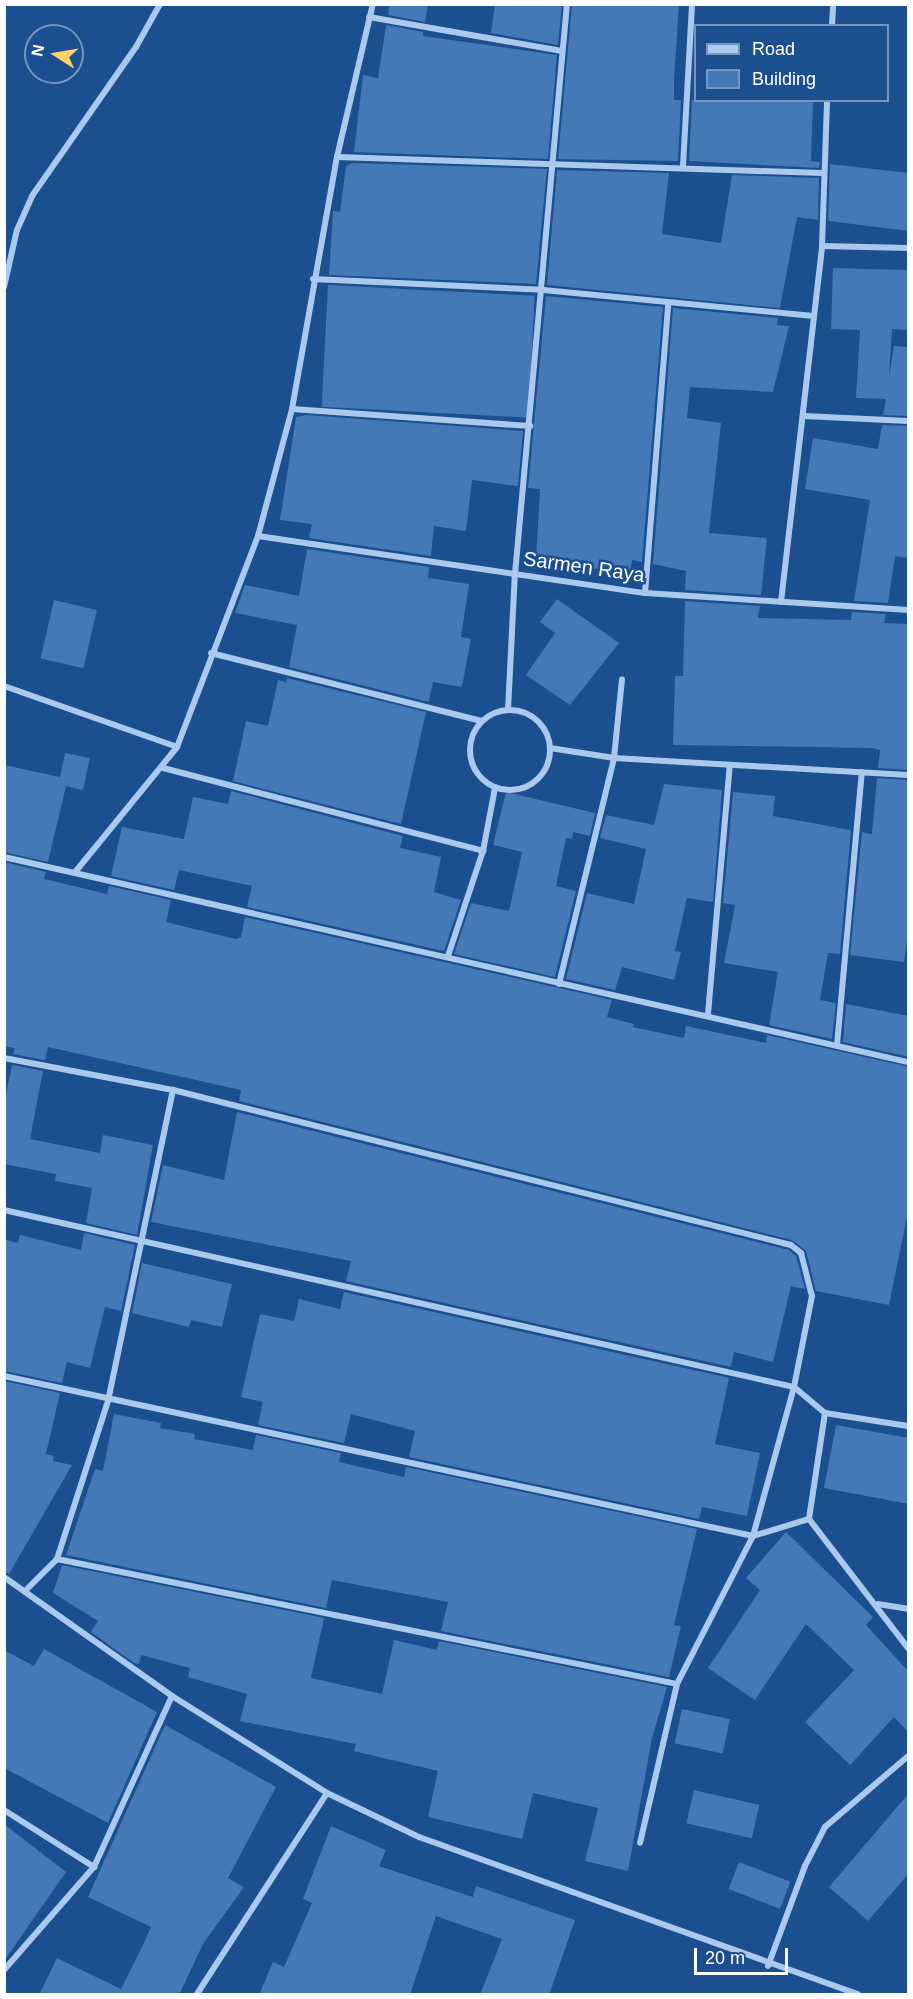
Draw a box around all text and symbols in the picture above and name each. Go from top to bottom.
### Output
north arrow [24,24,84,84]
legend [694,24,889,102]
text: Road [752,39,795,59]
text: N [28,43,47,58]
text: Building [752,69,816,89]
street label: Sarmen Raya [522,547,646,587]
scale bar [697,1936,792,1974]
text: 20 m [705,1948,745,1968]

